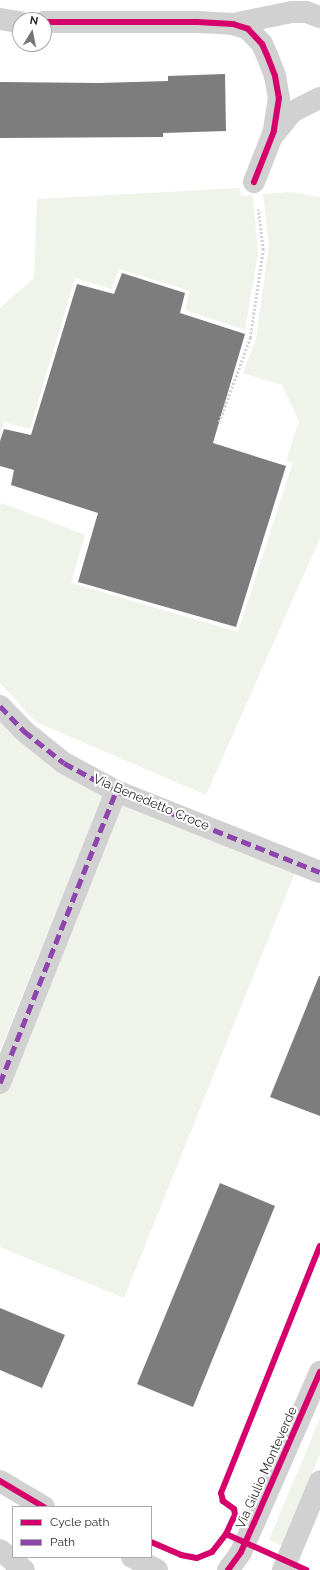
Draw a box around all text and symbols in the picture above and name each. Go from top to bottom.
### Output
north arrow [12,12,52,52]
text: N [29,14,39,28]
street label: Via Benedetto Croce [91,771,211,835]
street label: Via Giulio Monteverde [233,1405,301,1531]
legend [12,1506,152,1558]
text: Cycle path [50,1515,109,1529]
text: Path [50,1535,75,1549]

